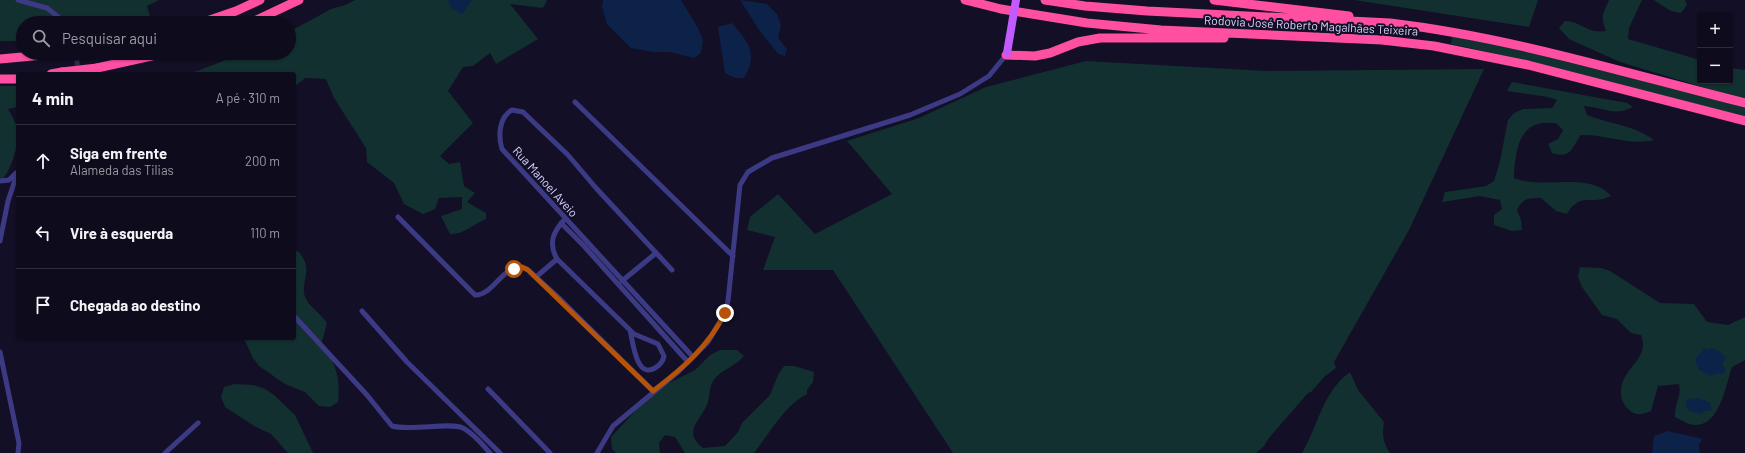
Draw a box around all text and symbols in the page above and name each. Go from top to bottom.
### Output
street label: Rodovia José Roberto Magalhães Teixeira [1204,12,1418,38]
map controls [1697,12,1733,84]
button: + [1697,12,1733,48]
search box [16,16,296,60]
icon: search [30,27,52,49]
text: Pesquisar aqui [62,29,157,47]
button: − [1697,48,1733,84]
text: 4 min [32,88,74,108]
text: A pé · 310 m [216,90,280,106]
street label: Rua Manoel Aveio [510,143,581,219]
text: Siga em frente [70,144,167,162]
icon: ahead [32,150,54,172]
text: 200 m [245,153,280,169]
text: Alameda das Tilias [70,162,174,178]
icon: left [32,222,54,244]
text: Vire à esquerda [70,224,173,242]
text: 110 m [250,225,280,241]
route start [505,260,523,278]
icon: arrive [32,294,54,316]
text: Chegada ao destino [70,296,201,314]
route end [716,304,734,322]

